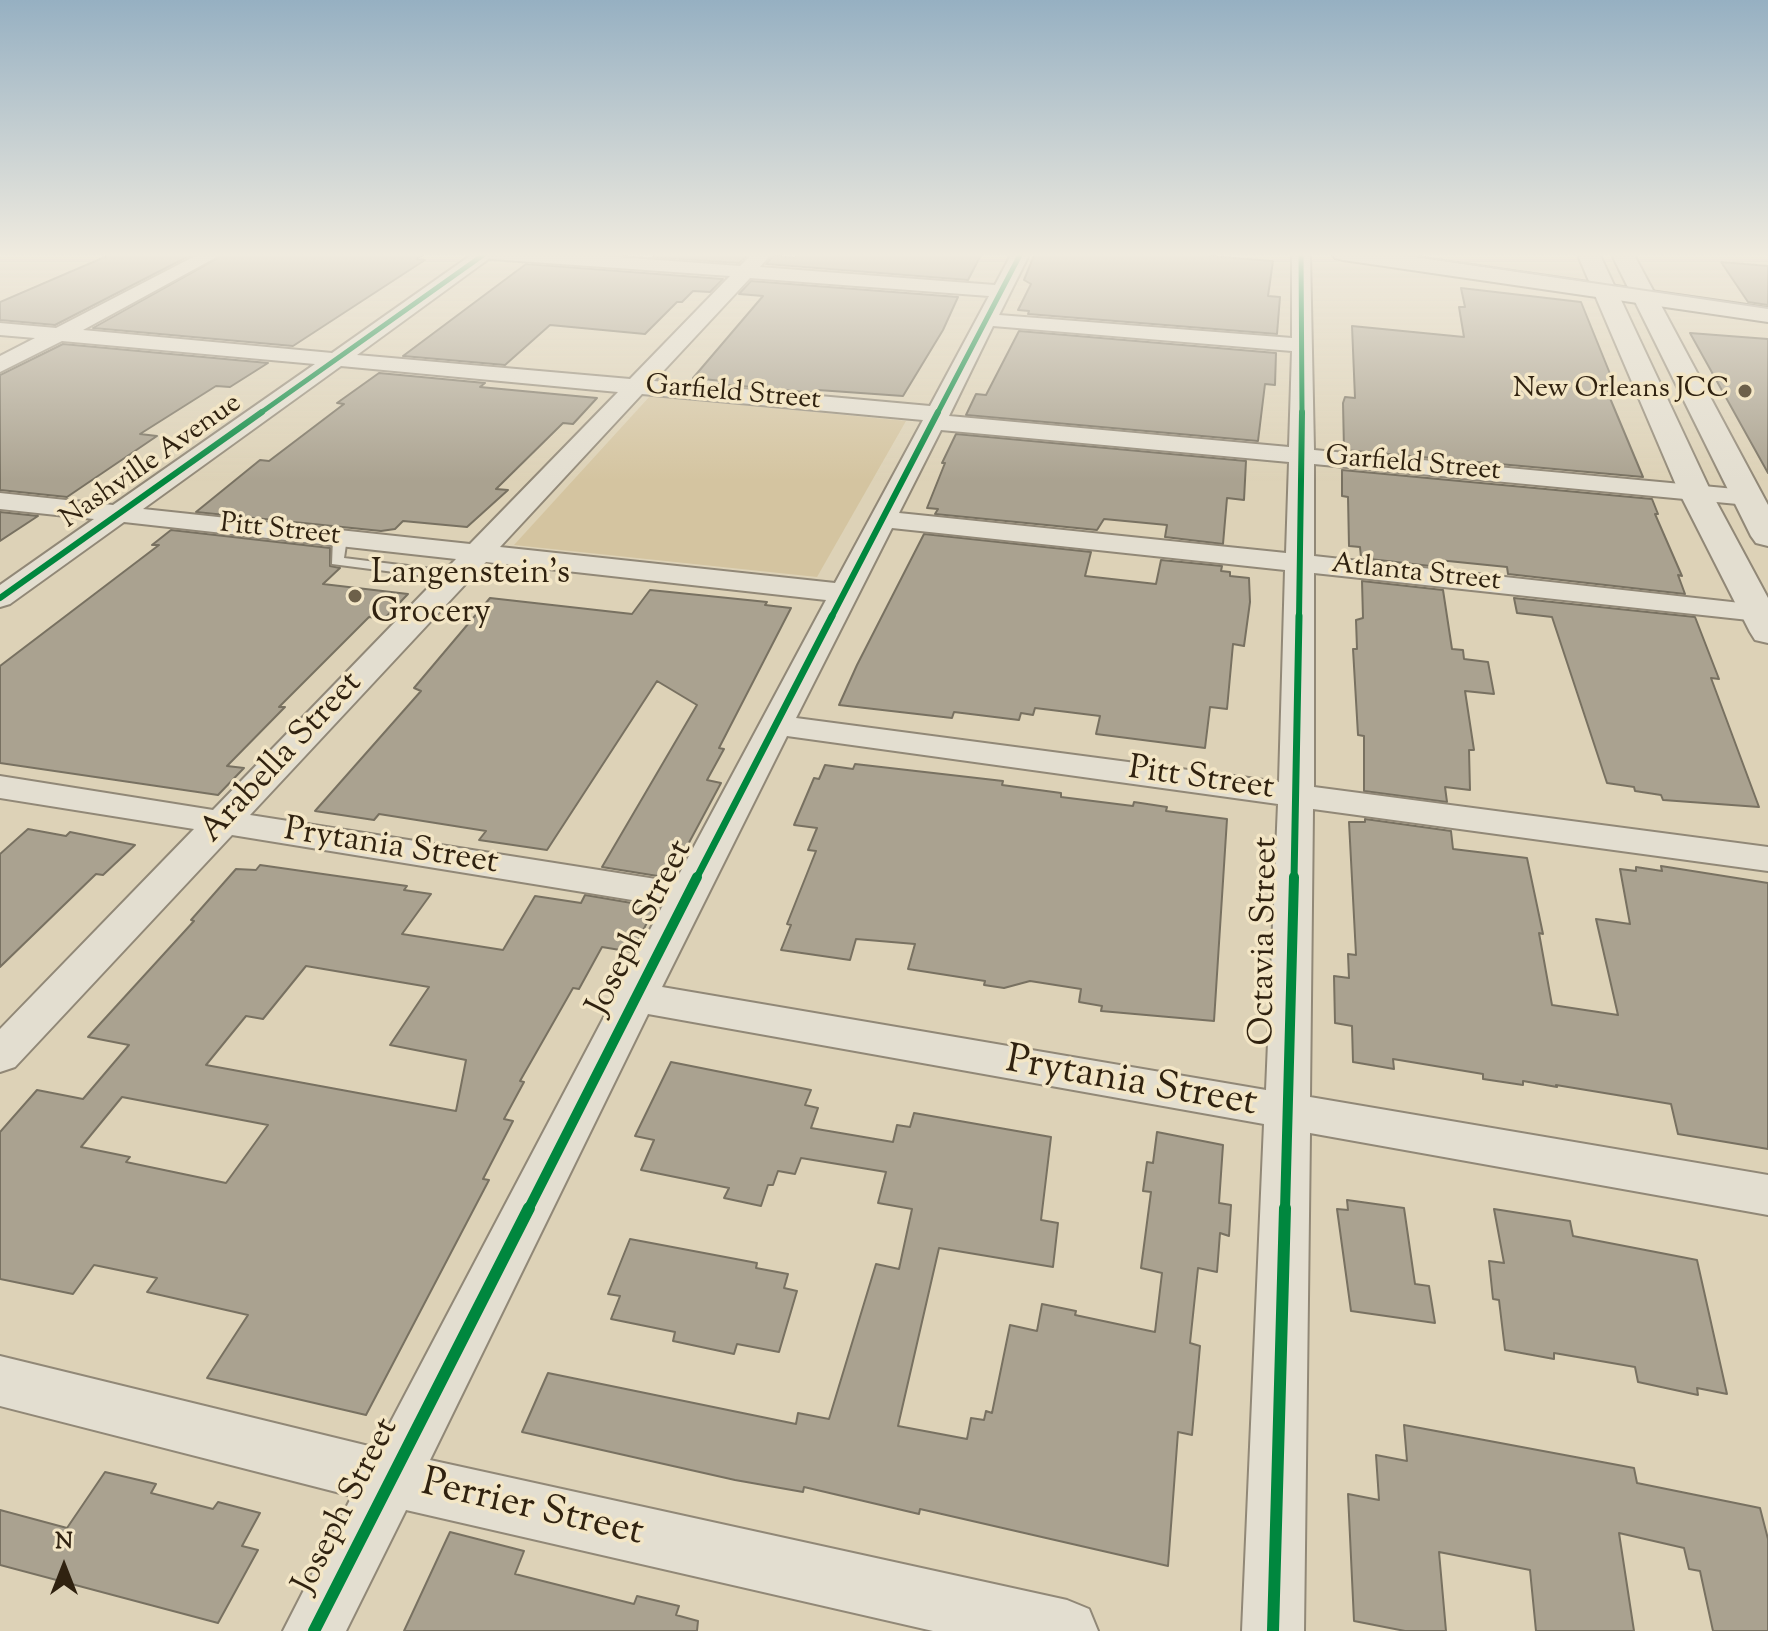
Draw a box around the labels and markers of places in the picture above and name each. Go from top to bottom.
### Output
place label: New Orleans JCC [1513,374,1729,408]
marker: New Orleans JCC [1736,382,1754,400]
place label: Langenstein's Grocery [371,556,570,636]
marker: Langenstein's Grocery [346,587,364,605]

